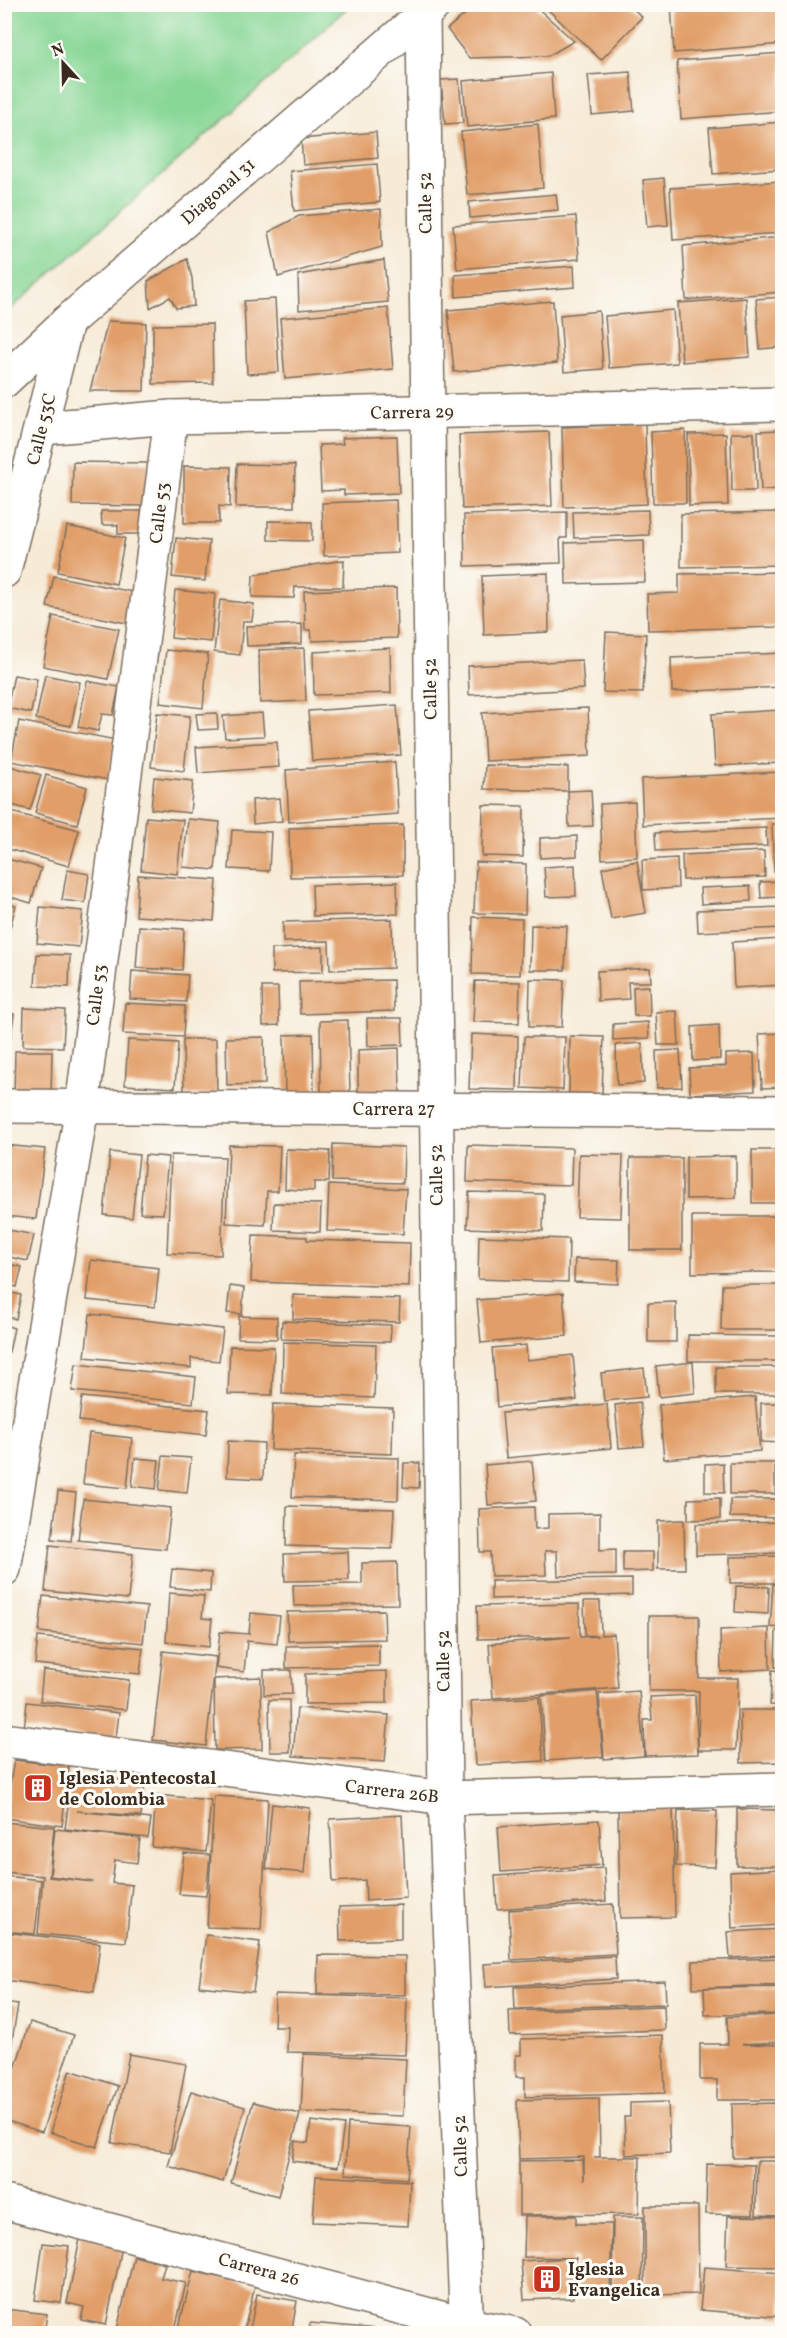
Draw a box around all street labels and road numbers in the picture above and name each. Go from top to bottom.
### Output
street label: Diagonal 31 [176,153,262,231]
street label: Calle 52 [413,172,440,234]
street label: Calle 53C [21,391,63,468]
street label: Carrera 29 [370,400,454,427]
street label: Calle 53 [144,481,177,545]
street label: Calle 52 [418,658,445,720]
street label: Calle 53 [81,963,114,1027]
street label: Carrera 27 [353,1098,435,1123]
street label: Calle 52 [424,1144,451,1206]
street label: Calle 52 [431,1630,458,1692]
street label: Carrera 26B [343,1774,440,1811]
street label: Calle 52 [448,2115,475,2177]
street label: Carrera 26 [215,2248,302,2293]

